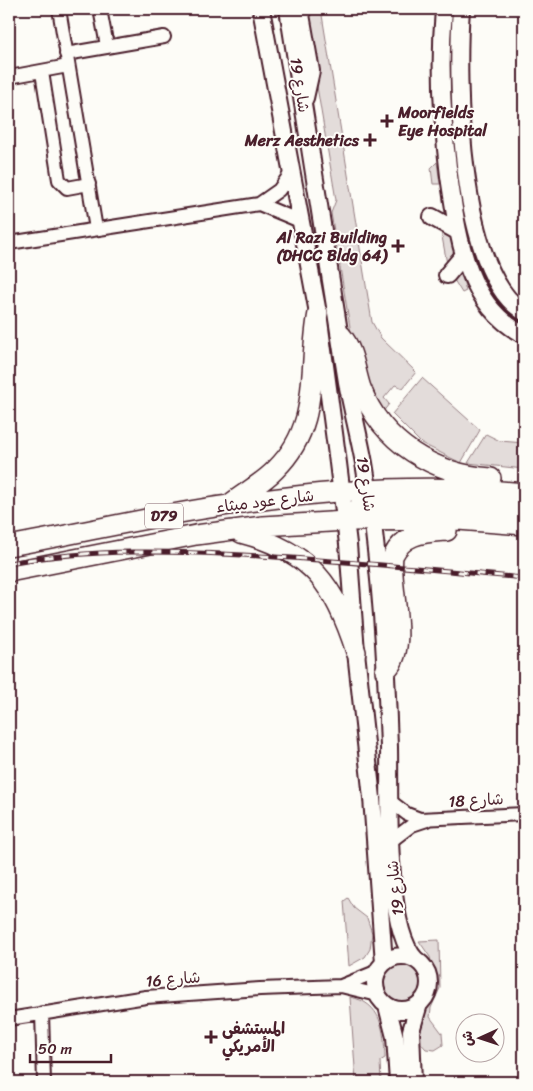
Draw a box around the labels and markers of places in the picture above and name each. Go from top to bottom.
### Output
place label: Moorfields Eye Hospital [397,98,488,145]
marker: Moorfields Eye Hospital [380,114,394,128]
place label: Merz Aesthetics [244,126,360,155]
marker: Merz Aesthetics [363,133,377,147]
place label: Al Razi Building (DHCC Bldg 64) [276,223,388,270]
marker: Al Razi Building (DHCC Bldg 64) [391,239,405,253]
place label: المستشفى الأمريكي [222,1014,285,1061]
marker: المستشفى الأمريكي [204,1030,218,1044]

